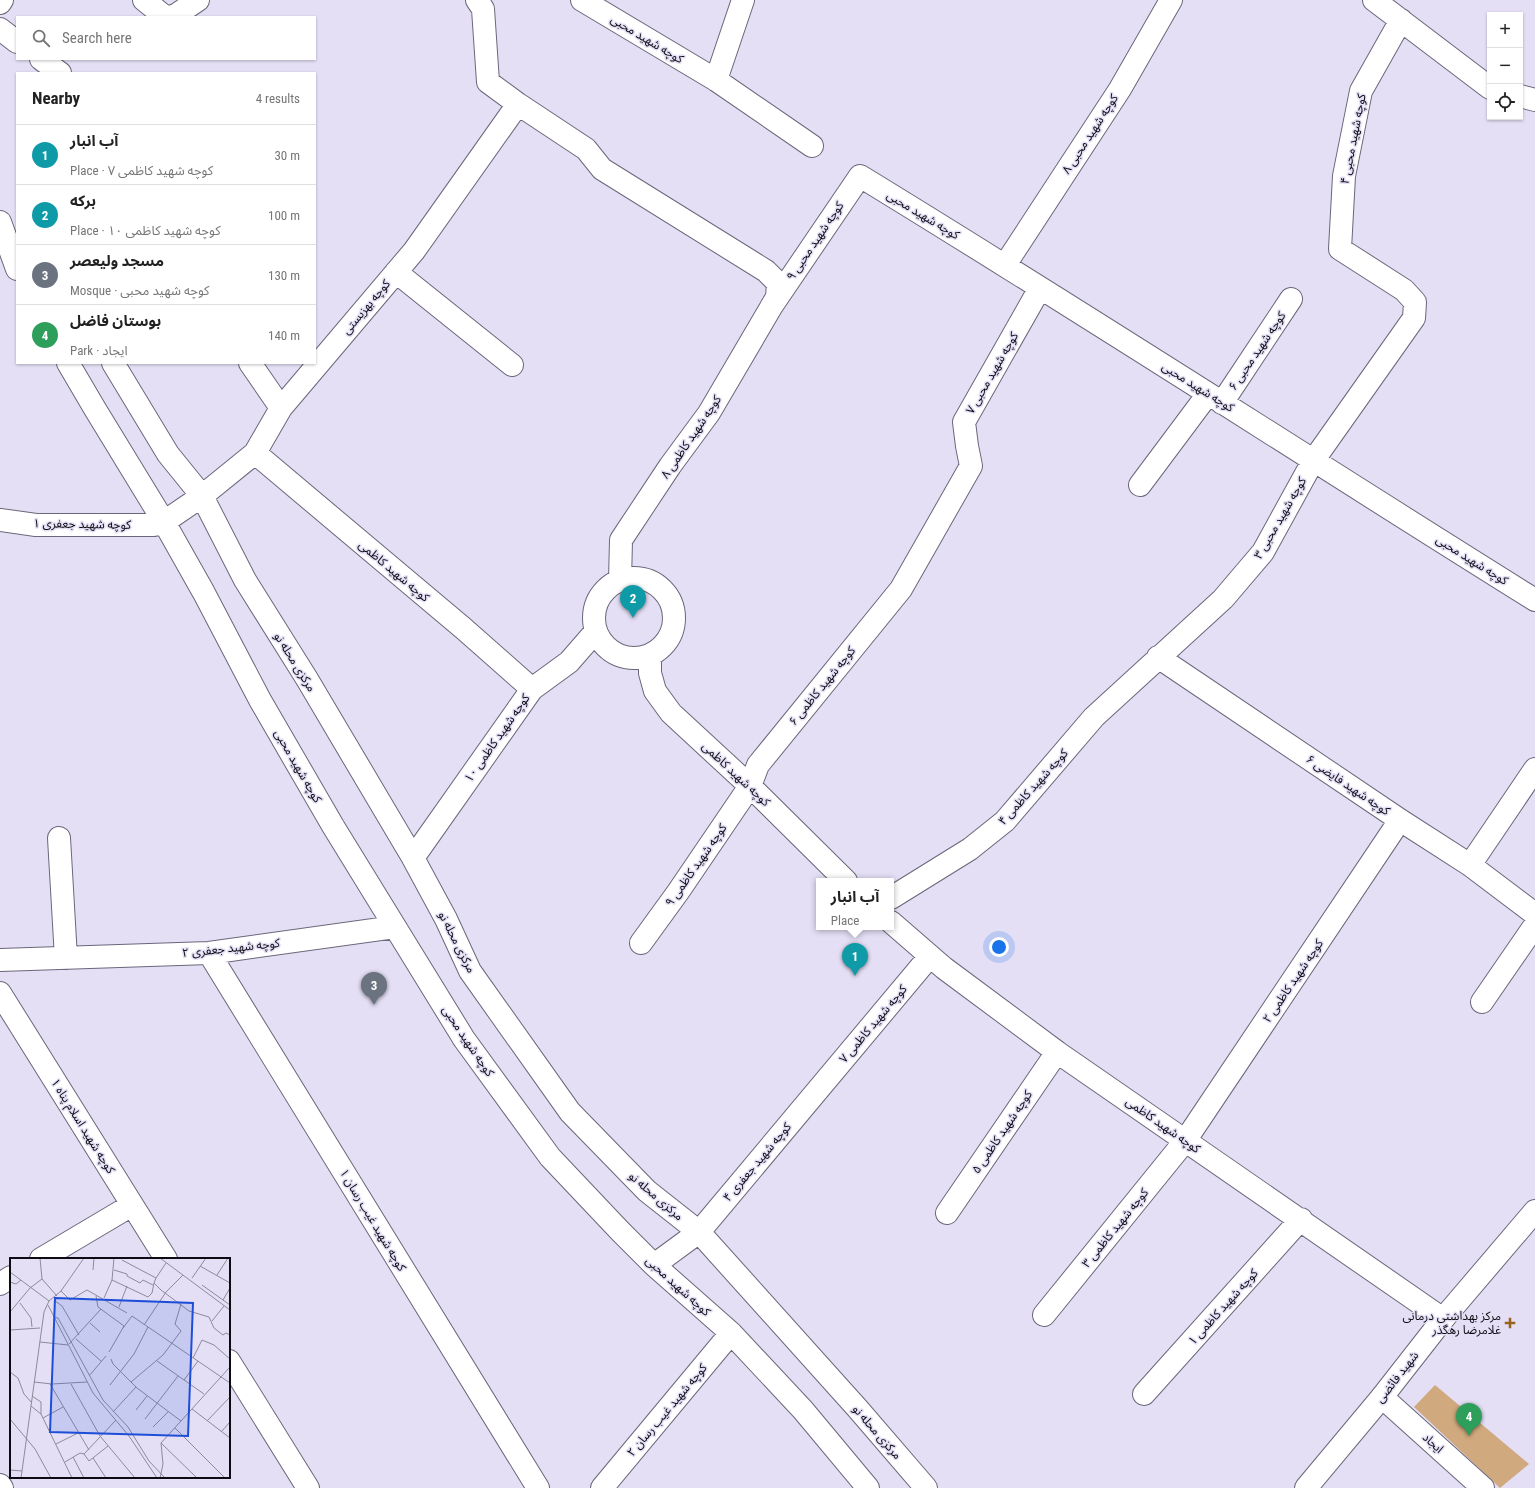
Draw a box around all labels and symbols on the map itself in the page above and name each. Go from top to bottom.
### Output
street label: کوچه شهید محبی [608,12,687,68]
street label: کوچه شهید محبی ۸ [1059,91,1122,177]
street label: کوچه شهید محبی ۴ [1337,92,1370,186]
street label: کوچه شهید محبی [884,188,963,244]
street label: کوچه شهید محبی ۹ [784,198,848,284]
street label: کوچه بهزیستی [339,276,394,338]
street label: کوچه شهید محبی ۶ [1226,308,1290,394]
street label: کوچه شهید محبی ۷ [963,329,1022,417]
street label: کوچه شهید محبی [1159,359,1237,416]
street label: کوچه شهید کاظمی ۸ [658,392,725,482]
street label: کوچه شهید محبی ۳ [1251,474,1310,562]
street label: کوچه شهید جعفری ۱ [33,516,132,533]
street label: کوچه شهید محبی [1433,532,1511,589]
street label: کوچه شهید کاظمی [355,537,433,606]
pin: 2 [620,585,646,618]
street label: مرکزی محله نو [271,630,319,694]
street label: کوچه شهید کاظمی ۶ [786,643,860,729]
street label: کوچه شهید کاظمی ۱۰ [461,690,534,785]
street label: کوچه شهید محبی [270,727,325,807]
street label: کوچه شهید کاظمی [698,739,774,810]
street label: کوچه شهید کاظمی ۴ [995,745,1072,829]
street label: کوچه شهید فایضی ۶ [1303,752,1393,820]
street label: کوچه شهید کاظمی ۹ [662,820,731,909]
street label: مرکزی محله نو [436,909,478,975]
street label: کوچه شهید جعفری ۲ [181,936,282,961]
street label: کوچه شهید کاظمی ۲ [1260,936,1327,1026]
your location [989,937,1009,957]
pin: 1 [842,943,868,976]
pin: 3 [361,972,387,1005]
street label: کوچه شهید کاظمی ۷ [836,981,911,1066]
street label: کوچه شهید محبی [438,1003,497,1080]
street label: کوچه شهید اسلام پناه ۱ [46,1076,118,1178]
street label: کوچه شهید کاظمی ۵ [969,1087,1036,1177]
street label: کوچه شهید کاظمی [1122,1094,1204,1157]
street label: کوچه شهید جعفری ۴ [720,1119,795,1205]
street label: کوچه شهید غیب رسان ۱ [336,1166,410,1275]
street label: مرکزی محله نو [626,1169,686,1223]
street label: کوچه شهید کاظمی ۳ [1079,1185,1153,1271]
street label: کوچه شهید محبی [642,1253,714,1320]
inset map [10,1258,230,1478]
street label: کوچه شهید کاظمی ۱ [1185,1265,1262,1349]
place label: مرکز بهداشتی درمانی غلامرضا رهگذر [1402,1309,1501,1337]
marker: مرکز بهداشتی درمانی غلامرضا رهگذر [1504,1317,1516,1329]
street label: شهید فائضی [1373,1348,1421,1406]
street label: کوچه شهید غیب رسان ۲ [624,1360,711,1460]
street label: مرکزی محله نو [850,1402,904,1462]
pin: 4 [1456,1403,1482,1436]
street label: ایجاد [1420,1430,1446,1456]

